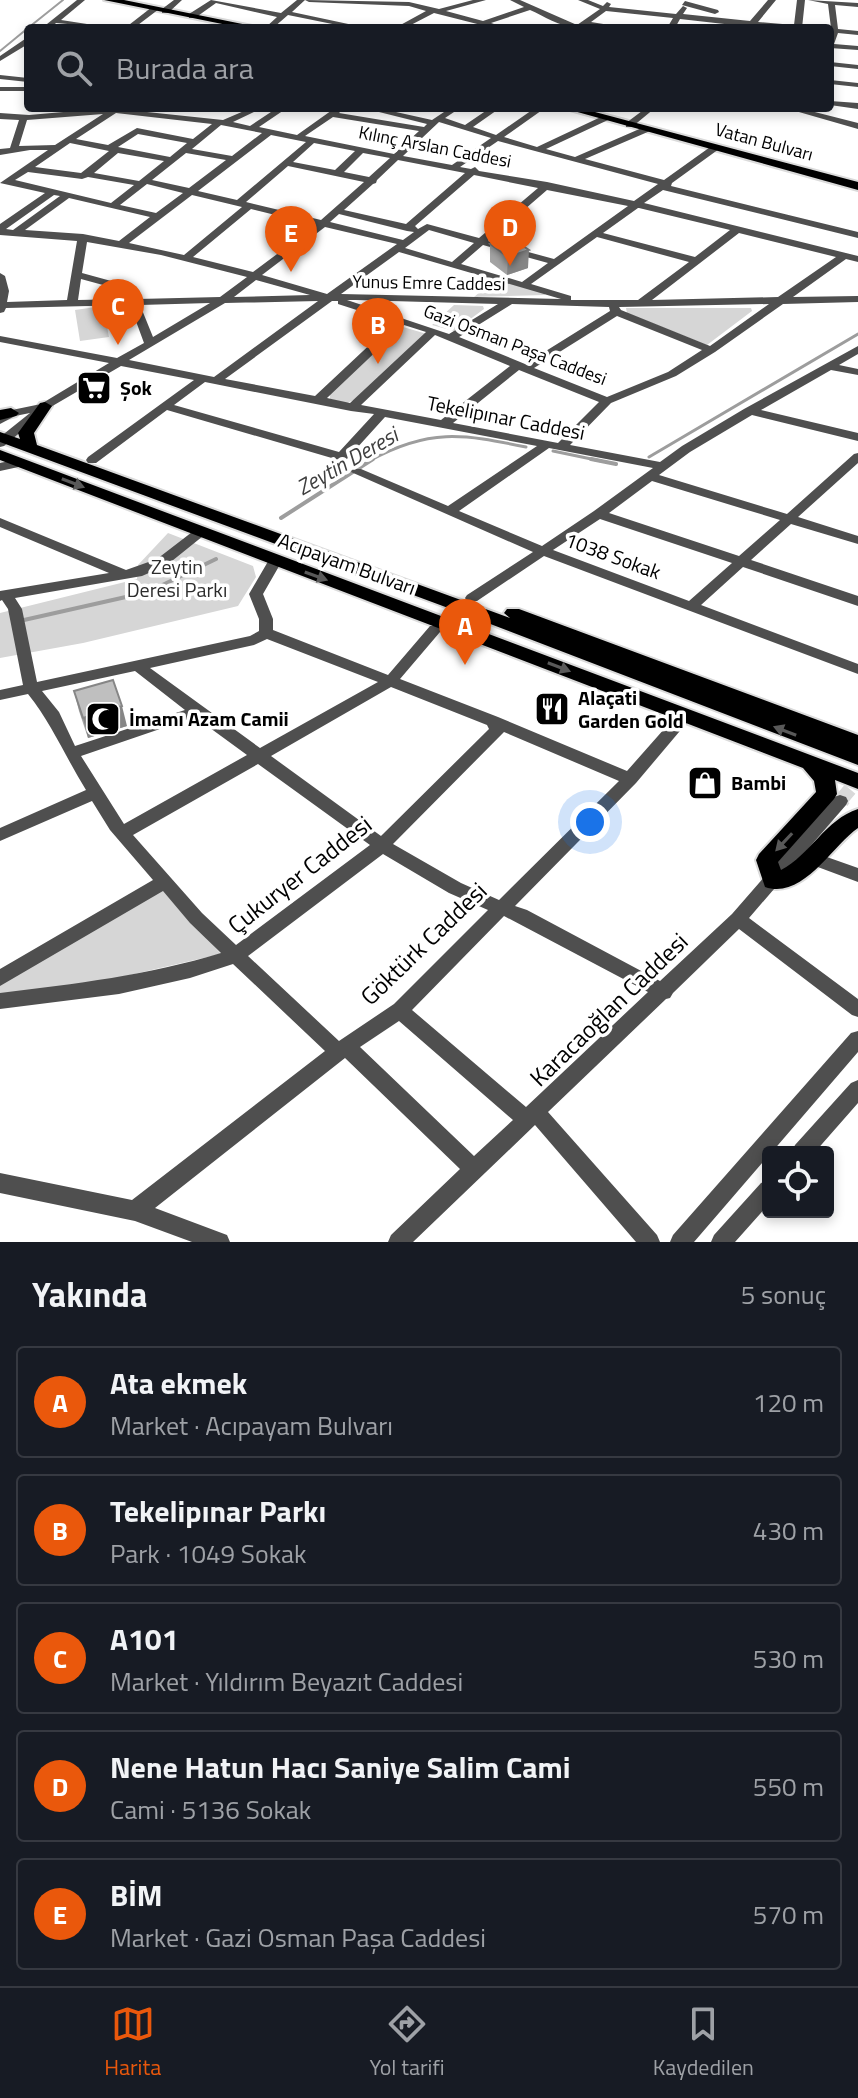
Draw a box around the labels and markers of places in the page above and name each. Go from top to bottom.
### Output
pin: D [484,200,536,266]
pin: E [265,206,317,272]
pin: C [92,279,144,345]
pin: B [352,298,404,364]
supermarket icon: Şok [75,369,113,407]
place label: Şok [120,372,153,403]
pin: A [439,599,491,665]
place label: Alaçati Garden Gold [578,682,684,736]
restaurant icon: Alaçati Garden Gold [533,690,571,728]
mosque icon: İmamı Azam Camii [84,700,122,738]
place label: İmamı Azam Camii [129,703,289,734]
shop icon: Bambi [686,764,724,802]
place label: Bambi [731,767,786,798]

